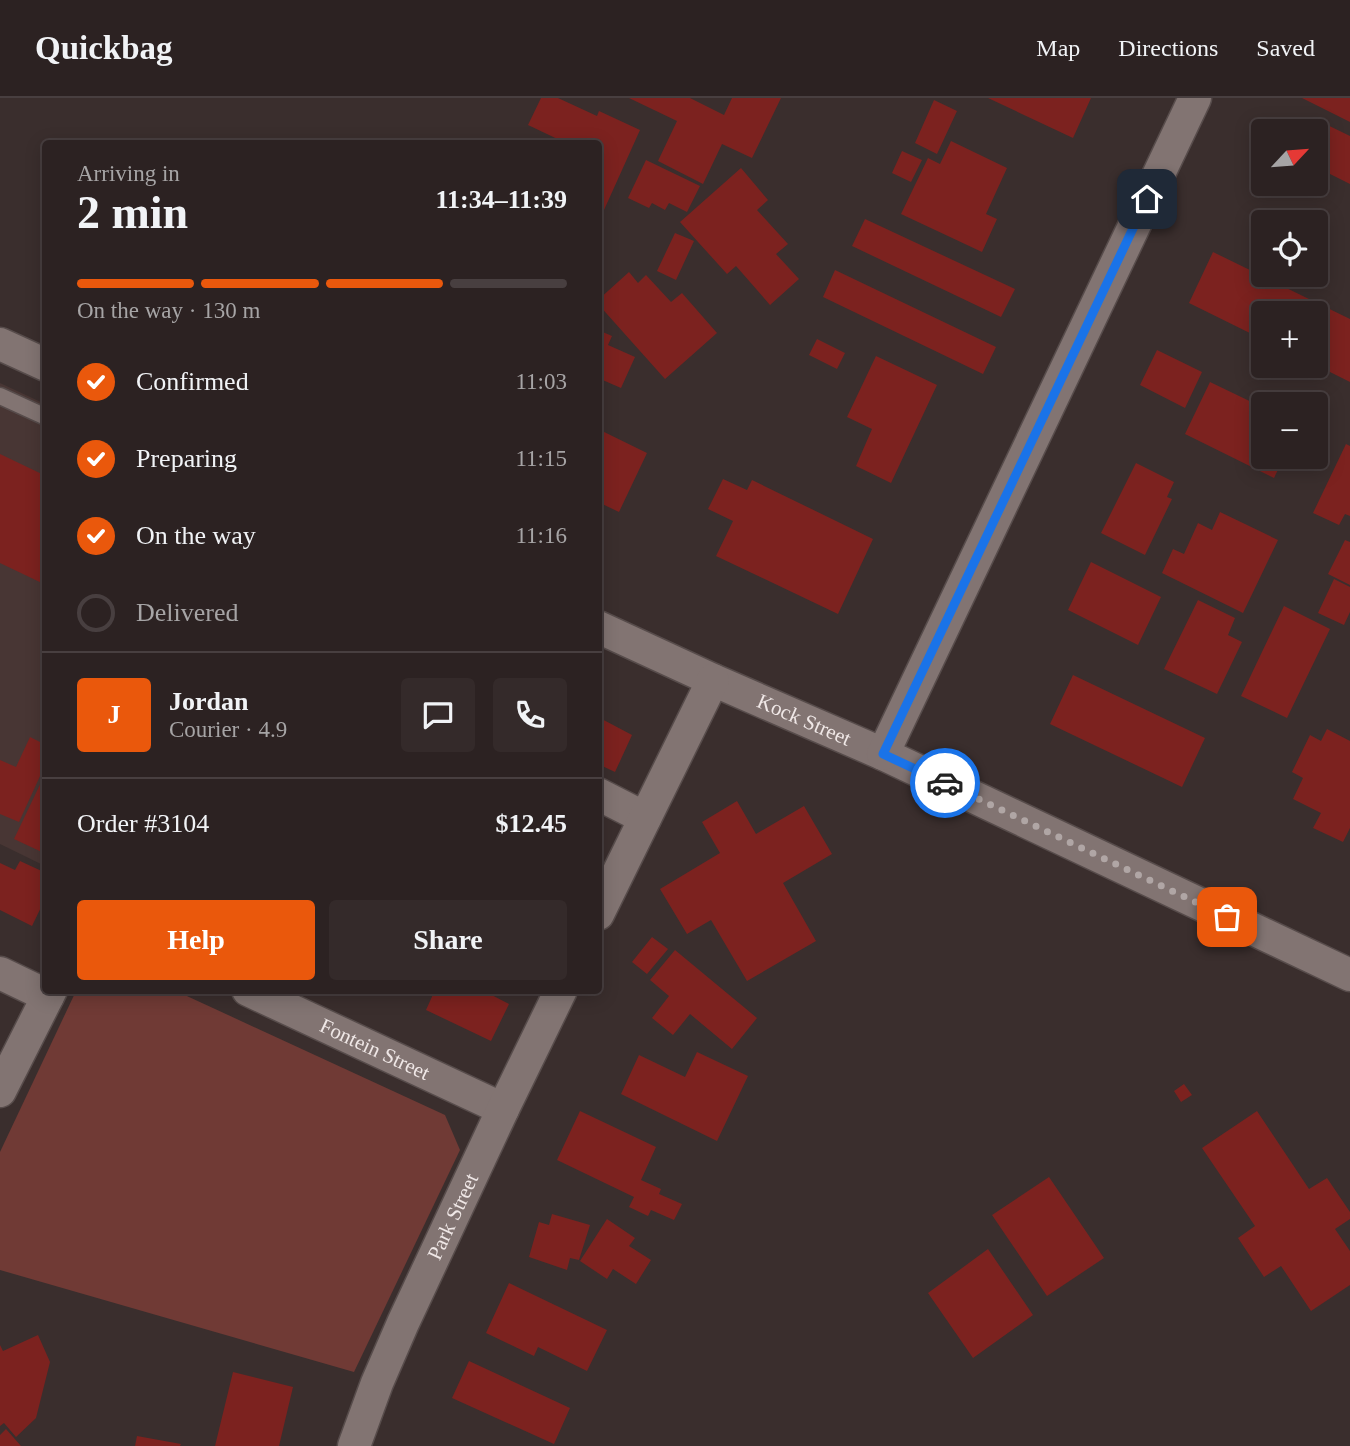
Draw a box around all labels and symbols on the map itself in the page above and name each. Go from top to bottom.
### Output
north arrow [1251,119,1328,196]
pin [1117,169,1177,229]
street label: Kock Street [754,689,855,751]
courier [910,748,980,818]
pin [1197,887,1257,947]
street label: Fontein Street [316,1013,434,1085]
street label: Park Street [422,1169,483,1264]

